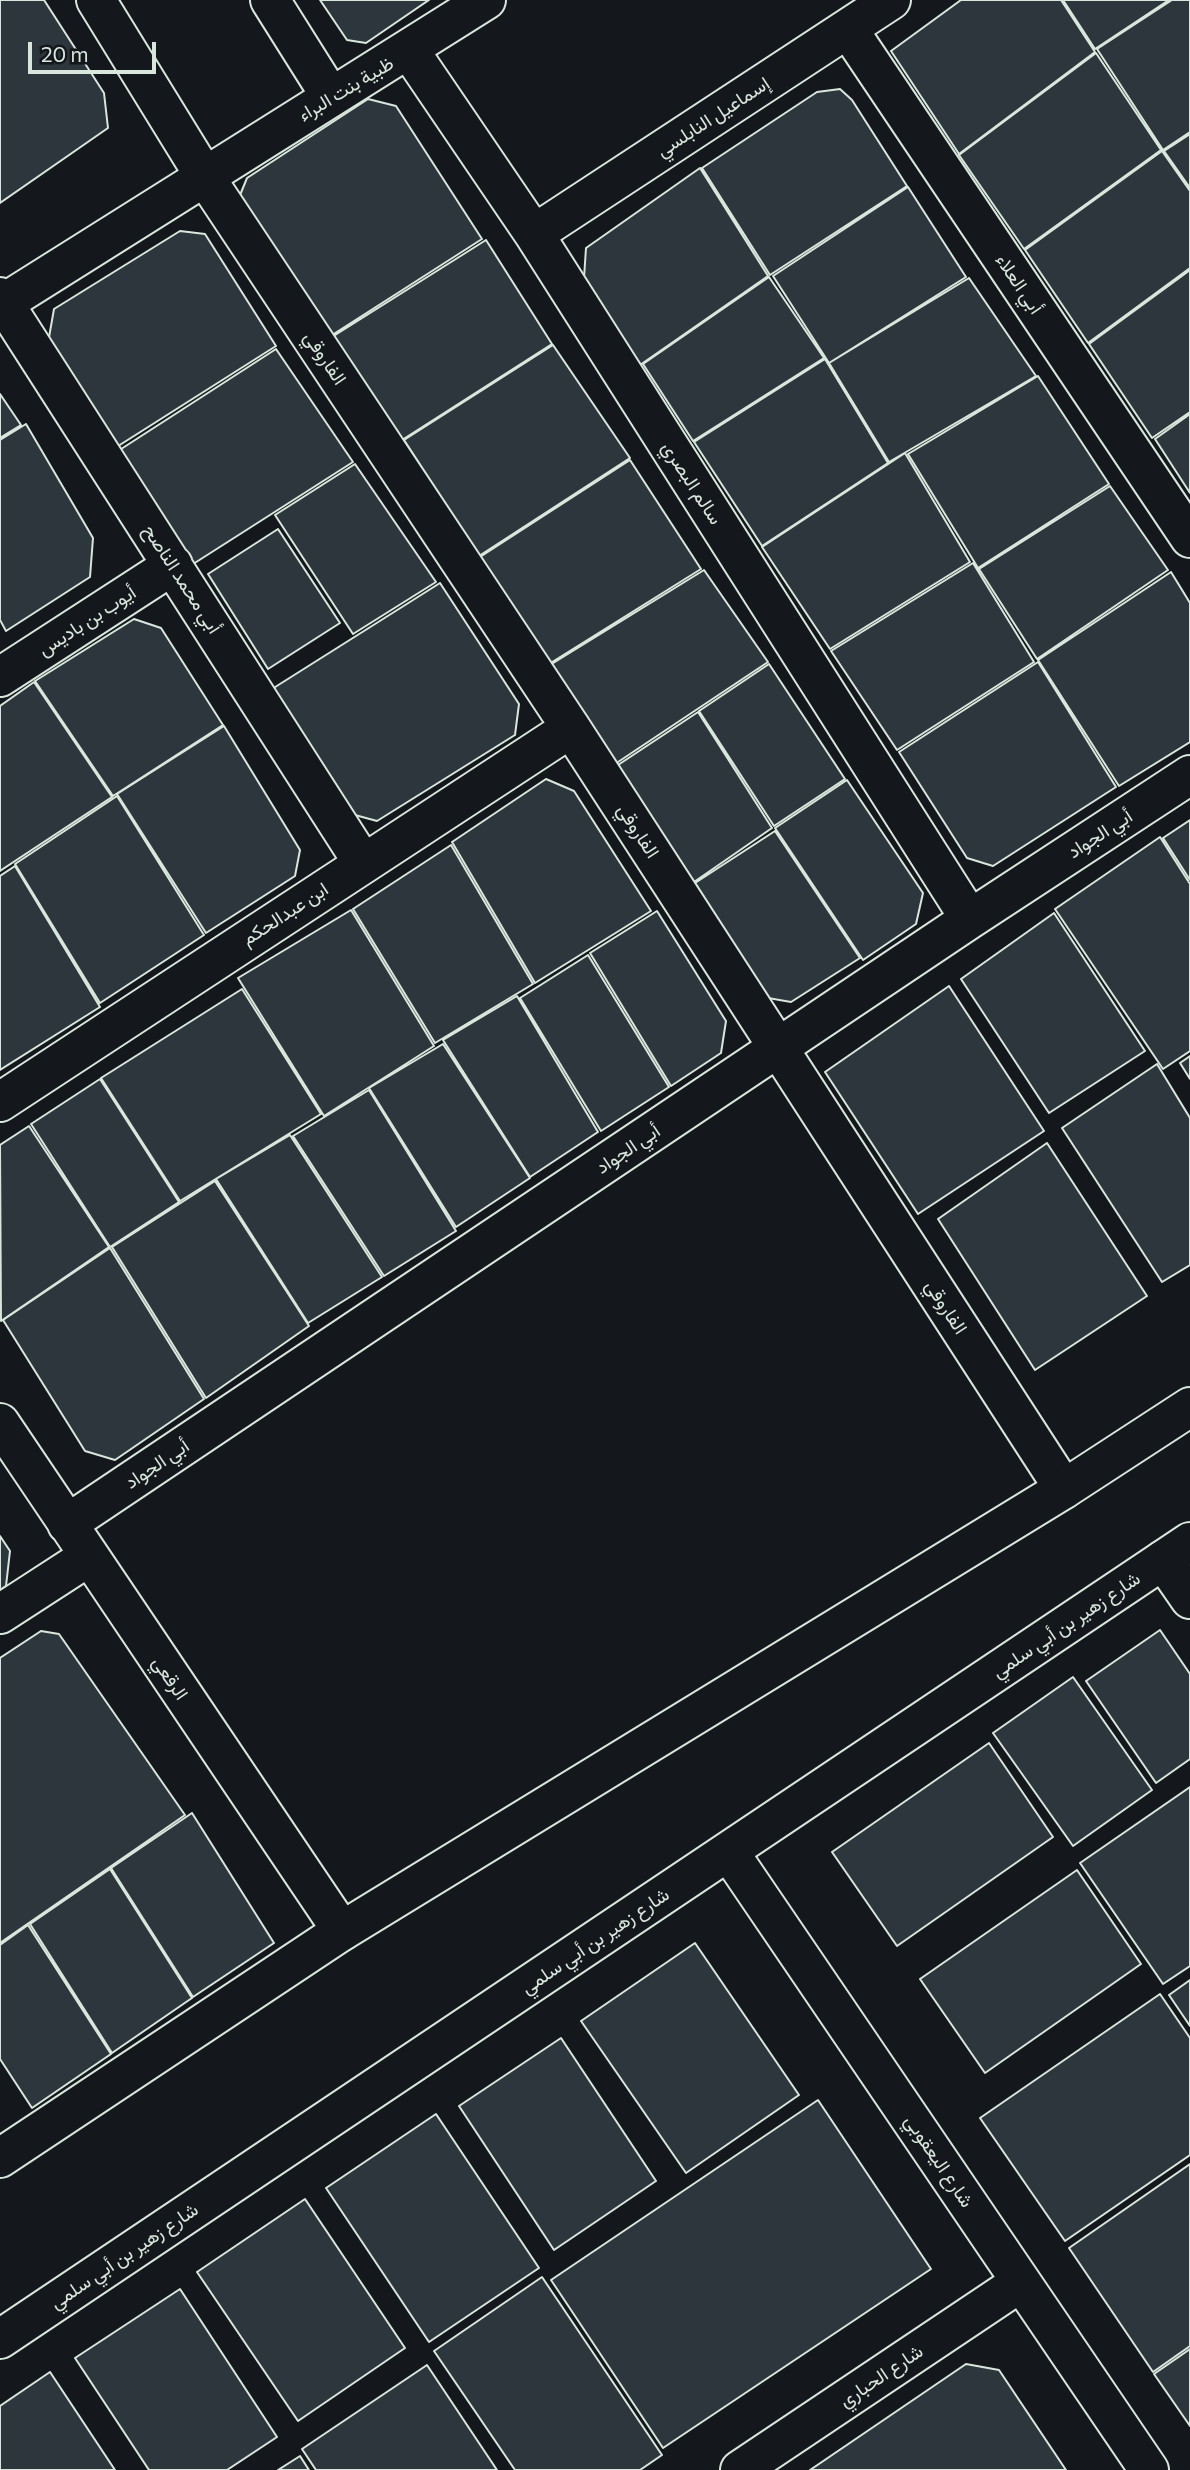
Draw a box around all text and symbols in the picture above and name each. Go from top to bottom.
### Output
scale bar [32,28,159,72]
text: 20 m [41,41,89,66]
street label: ظبية بنت البراء [294,52,398,126]
street label: إسماعيل النابلسي [652,72,774,162]
street label: أبي العلاء [991,250,1047,318]
street label: الفاروقي [299,327,351,389]
street label: سالم البصري [657,437,727,529]
street label: أبي محمد الناصح [138,520,226,638]
street label: أيوب بن باديس [34,581,140,661]
street label: الفاروقي [612,800,664,862]
street label: أبي الجواد [1063,805,1137,863]
street label: ابن عبدالحكم [237,878,333,950]
street label: أبي الجواد [592,1119,664,1179]
street label: الفاروقي [920,1276,972,1338]
street label: أبي الجواد [121,1434,193,1494]
street label: شارع زهير بن أبي سلمي [988,1567,1144,1683]
street label: الرقعي [147,1652,193,1704]
street label: شارع زهير بن أبي سلمي [517,1883,673,1999]
street label: شارع اليعقوبي [900,2110,978,2212]
street label: شارع زهير بن أبي سلمي [46,2198,202,2314]
street label: شارع الحباري [835,2340,927,2412]

